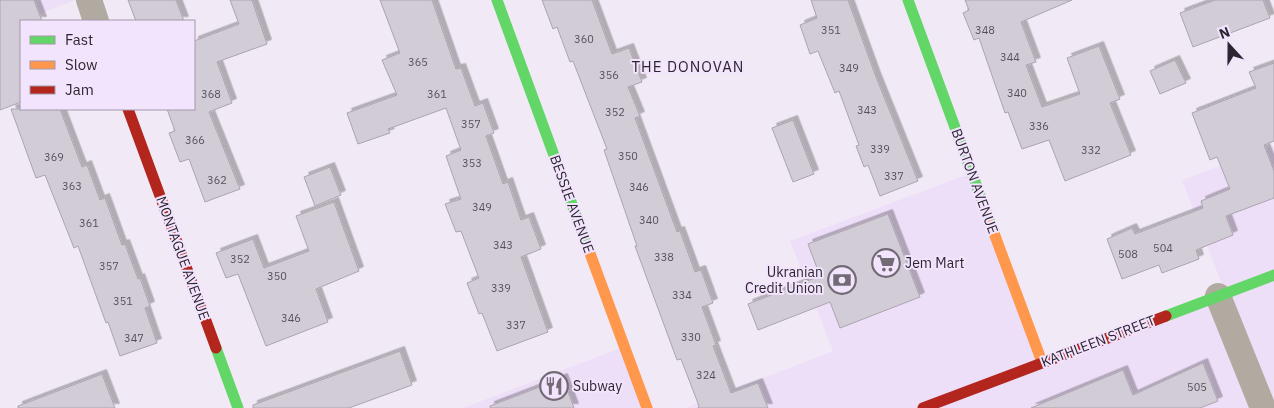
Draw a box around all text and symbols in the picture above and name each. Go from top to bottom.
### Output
legend [20,20,195,110]
north arrow [1204,20,1254,70]
house number: 351 [821,23,841,37]
house number: 348 [975,23,995,37]
text: N [1216,23,1232,43]
text: Fast [65,30,93,49]
house number: 360 [574,32,594,46]
house number: 344 [1000,50,1020,64]
text: Slow [65,55,98,74]
house number: 365 [408,55,428,69]
district label: THE DONOVAN [632,57,744,76]
house number: 349 [839,61,859,75]
house number: 356 [599,68,619,82]
text: Jam [65,80,94,99]
house number: 340 [1007,86,1027,100]
house number: 368 [201,87,221,101]
house number: 361 [427,87,447,101]
house number: 343 [857,103,877,117]
house number: 352 [605,105,625,119]
house number: 357 [461,117,481,131]
house number: 336 [1029,119,1049,133]
street label: BURTON AVENUE [948,126,1002,236]
house number: 366 [185,133,205,147]
house number: 339 [870,142,890,156]
house number: 332 [1081,143,1101,157]
house number: 350 [618,149,638,163]
house number: 369 [44,150,64,164]
street label: BESSIE AVENUE [546,152,598,256]
house number: 353 [462,156,482,170]
house number: 337 [884,169,904,183]
house number: 362 [207,173,227,187]
house number: 363 [62,179,82,193]
house number: 346 [629,180,649,194]
street label: MONTAGUE AVENUE [152,194,214,322]
house number: 349 [472,200,492,214]
house number: 340 [639,213,659,227]
house number: 361 [79,216,99,230]
house number: 343 [493,238,513,252]
house number: 504 [1153,241,1173,255]
house number: 508 [1118,247,1138,261]
supermarket icon: Jem Mart [871,248,901,278]
house number: 338 [654,250,674,264]
house number: 352 [230,252,250,266]
place label: Jem Mart [905,254,964,272]
house number: 357 [99,259,119,273]
place label: Ukranian Credit Union [745,263,823,297]
bank icon: Ukranian Credit Union [827,265,857,295]
house number: 350 [267,269,287,283]
house number: 339 [491,281,511,295]
house number: 334 [672,288,692,302]
house number: 351 [113,294,133,308]
house number: 346 [281,311,301,325]
street label: KATHLEEN STREET [1038,311,1158,371]
house number: 337 [506,318,526,332]
house number: 330 [681,330,701,344]
house number: 347 [124,331,144,345]
house number: 324 [696,368,716,382]
restaurant icon: Subway [539,371,569,401]
place label: Subway [573,377,622,395]
house number: 505 [1187,380,1207,394]

